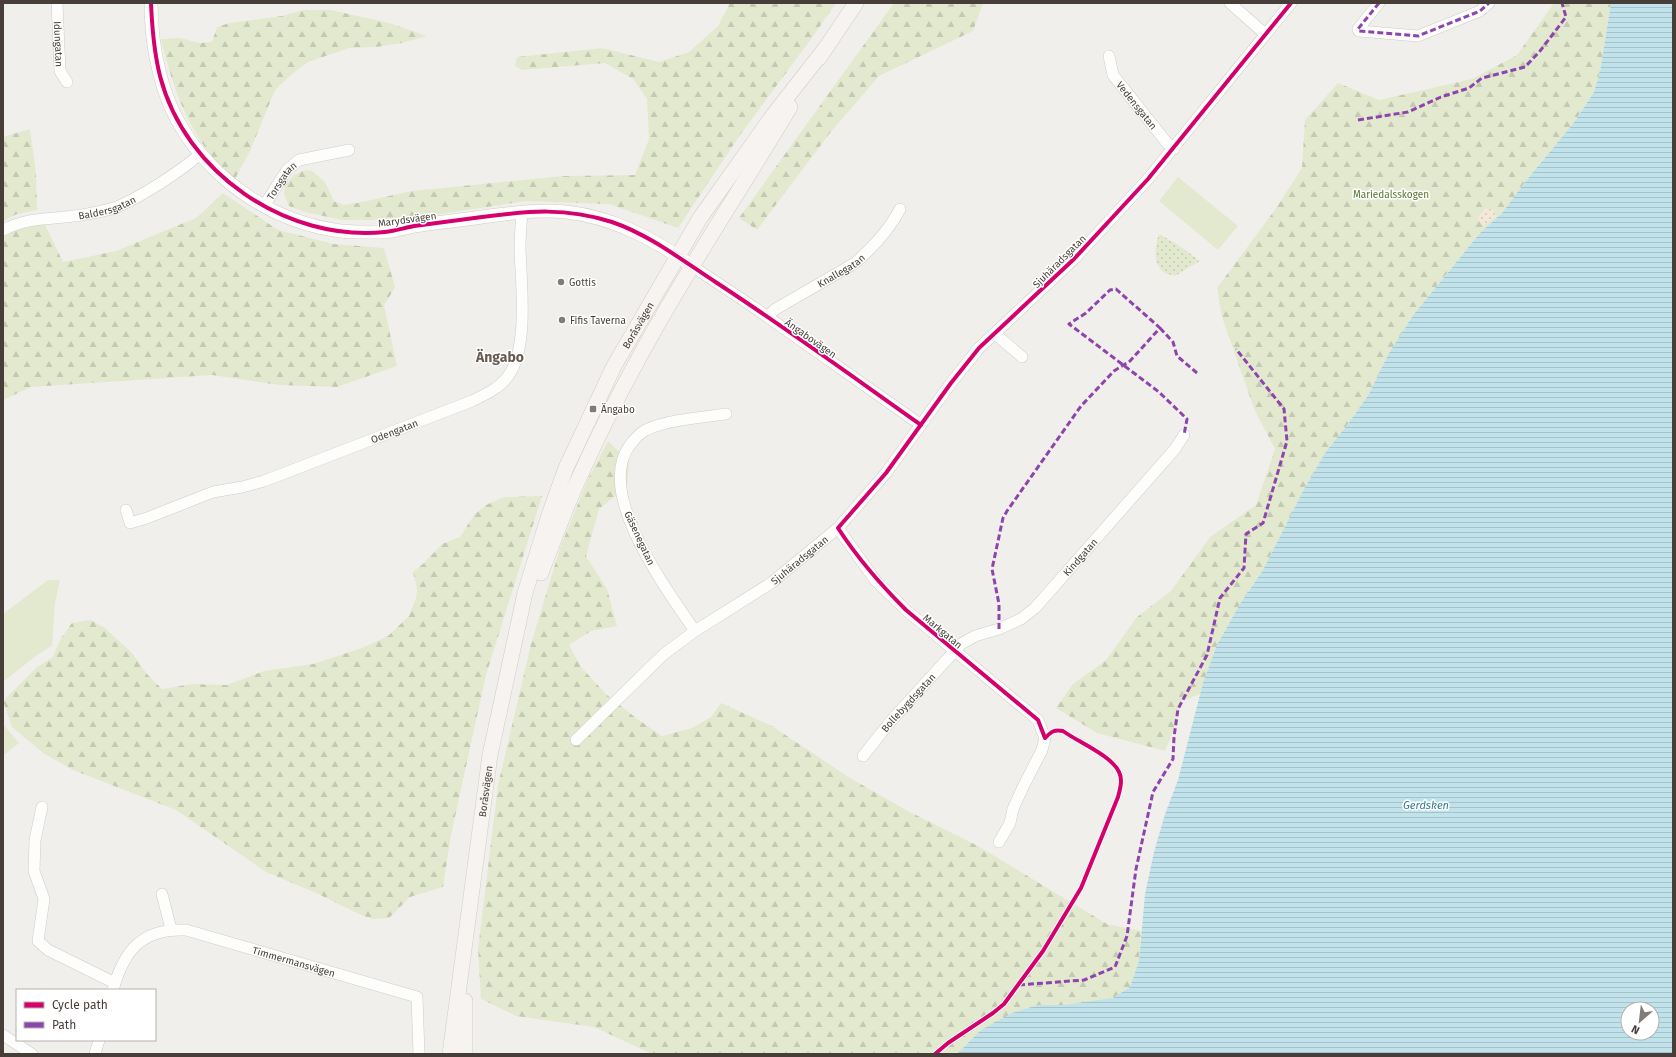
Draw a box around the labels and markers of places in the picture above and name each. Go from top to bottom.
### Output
marker: Gottis [556,277,566,287]
place label: Gottis [569,277,596,289]
marker: Fifis Taverna [557,315,567,325]
place label: Fifis Taverna [570,315,626,327]
place label: Ängabo [601,402,635,416]
marker: Ängabo [588,404,598,414]

